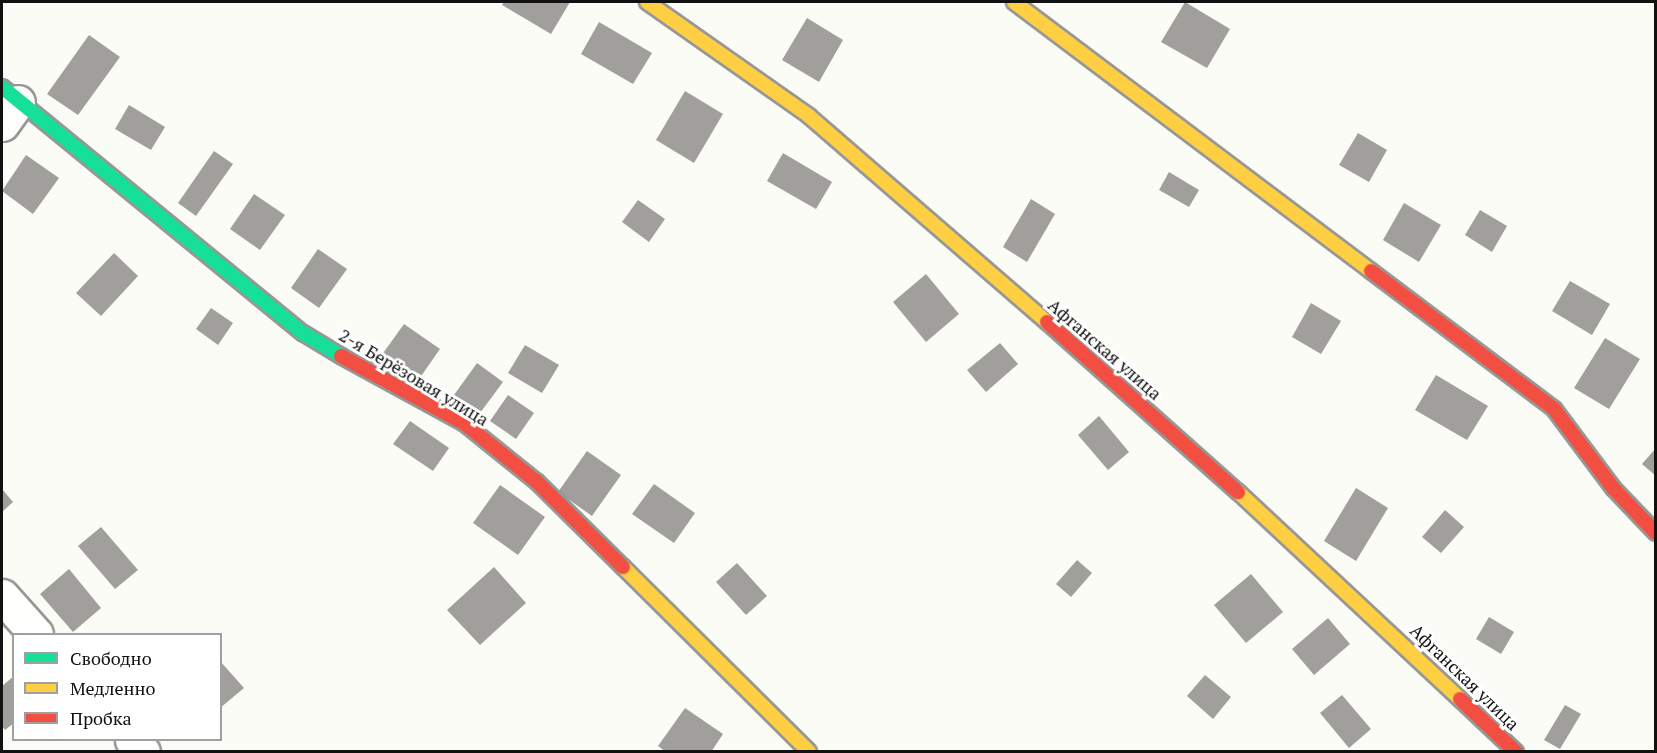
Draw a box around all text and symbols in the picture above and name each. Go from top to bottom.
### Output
street label: Афганская улица [1044,294,1166,404]
street label: 2-я Берёзовая улица [335,324,493,430]
street label: Афганская улица [1406,619,1524,735]
legend [12,633,222,741]
text: Свободно [70,646,152,670]
text: Медленно [70,676,156,700]
text: Пробка [70,706,132,730]

